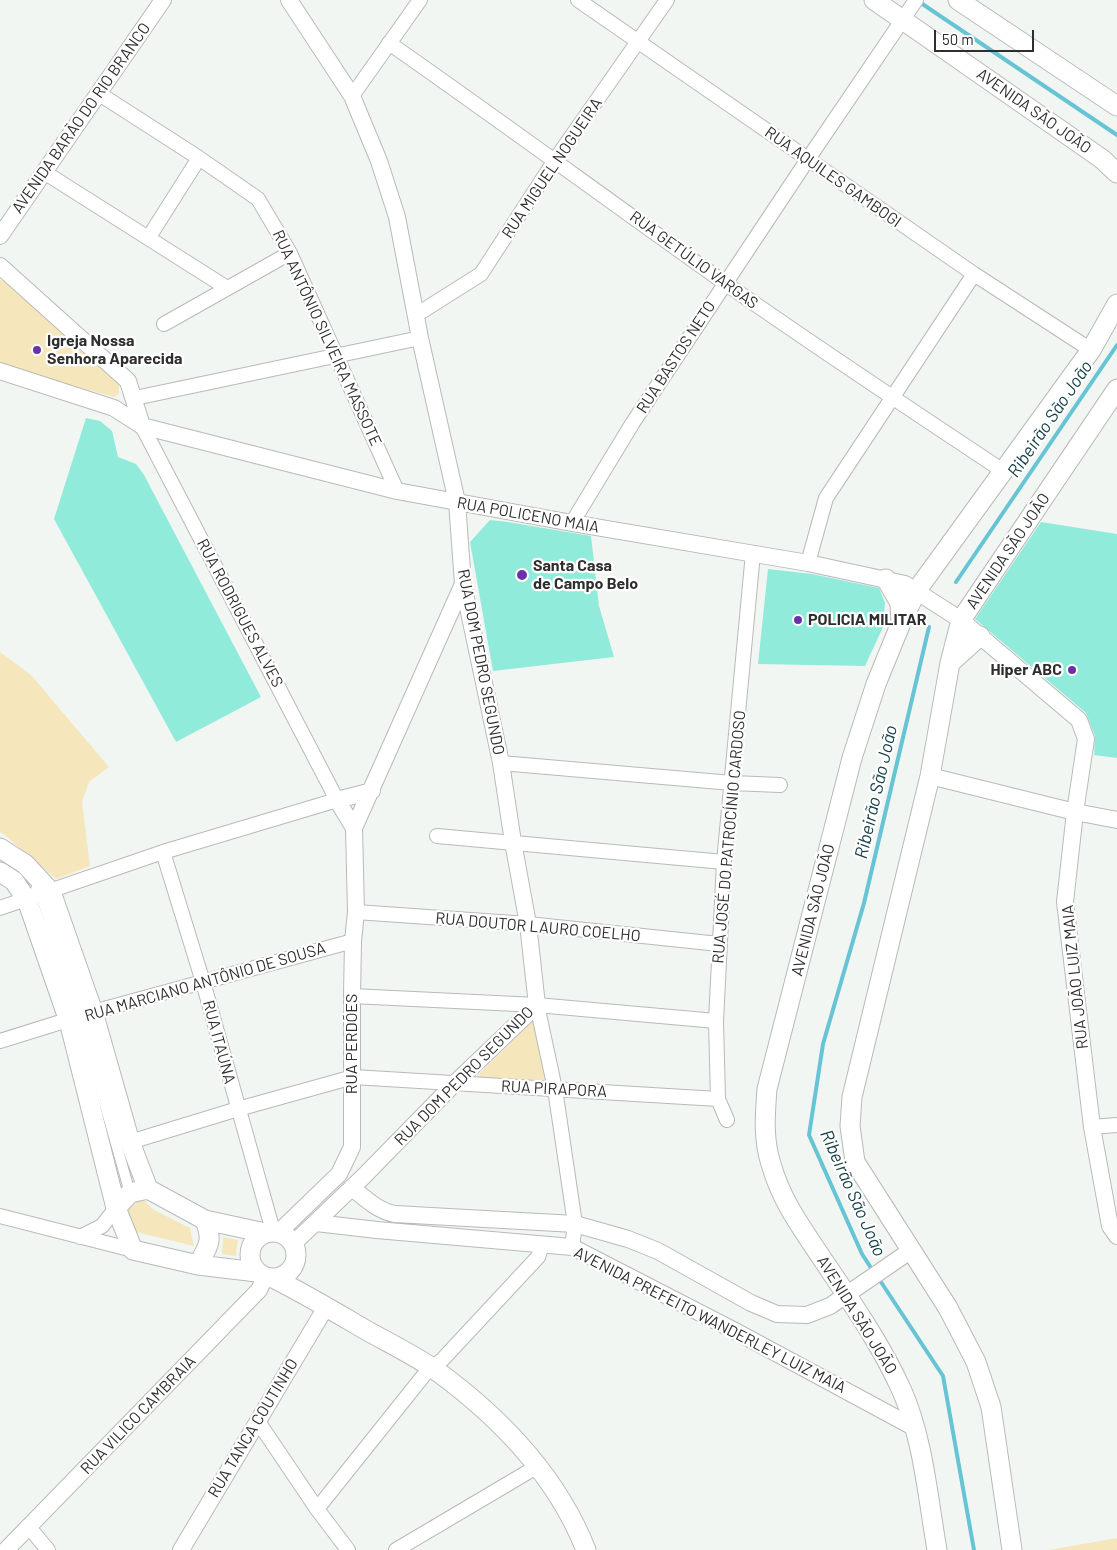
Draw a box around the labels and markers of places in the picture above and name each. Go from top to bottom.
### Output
place label: Igreja Nossa Senhora Aparecida [47,331,182,369]
marker: Igreja Nossa Senhora Aparecida [31,344,43,356]
place label: Santa Casa de Campo Belo [533,556,638,594]
marker: Santa Casa de Campo Belo [515,568,529,582]
place label: POLICIA MILITAR [808,610,927,630]
marker: POLICIA MILITAR [792,614,804,626]
place label: Hiper ABC [990,660,1062,680]
marker: Hiper ABC [1066,664,1078,676]

